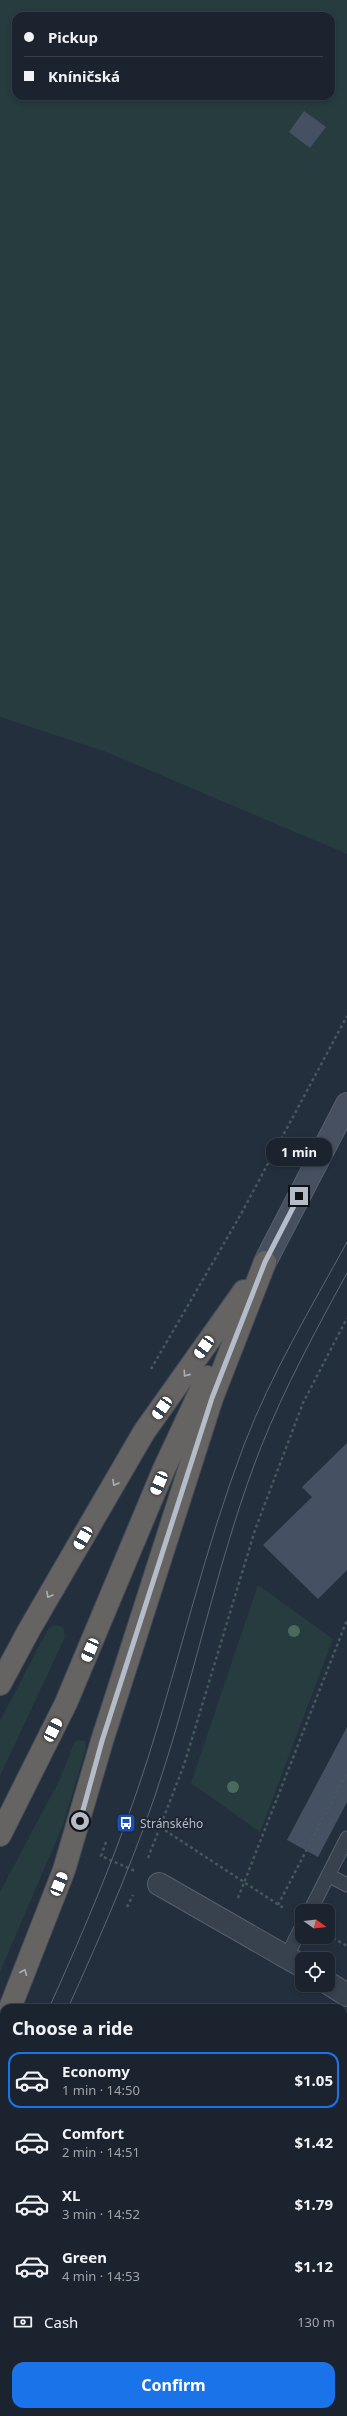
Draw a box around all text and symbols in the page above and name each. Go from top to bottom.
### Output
text: Pickup [48,27,98,47]
text: Kníničská [48,66,120,86]
callout: 1 min [266,1138,332,1166]
text: 1 min [281,1143,317,1161]
route end [290,1187,308,1205]
car [192,1334,216,1360]
one-way arrow [184,1369,191,1376]
car [150,1395,174,1421]
car [149,1470,169,1496]
one-way arrow [112,1479,120,1486]
car [72,1525,94,1551]
one-way arrow [47,1591,54,1598]
car [80,1637,100,1663]
car [42,1717,64,1743]
route start [71,1812,89,1830]
bus stop icon: Stránského [115,1812,137,1834]
place label: Stránského [140,1815,203,1832]
car [49,1871,69,1897]
north arrow [295,1904,335,1944]
map controls [295,1904,335,1992]
button: locate [295,1952,335,1992]
one-way arrow [19,1968,27,1976]
text: Choose a ride [12,2016,133,2040]
text: Economy [62,2061,130,2081]
icon: car [14,2062,50,2098]
text: $1.05 [294,2070,333,2090]
text: 1 min · 14:50 [62,2081,140,2099]
text: Comfort [62,2123,124,2143]
icon: car [14,2124,50,2160]
text: $1.42 [294,2132,333,2152]
text: 2 min · 14:51 [62,2143,140,2161]
text: XL [62,2185,80,2205]
icon: car [14,2186,50,2222]
text: $1.79 [294,2194,333,2214]
text: 3 min · 14:52 [62,2205,140,2223]
text: Green [62,2247,107,2267]
icon: car [14,2248,50,2284]
text: $1.12 [294,2256,333,2276]
text: 4 min · 14:53 [62,2267,140,2285]
icon: cash [12,2311,34,2333]
text: Cash [44,2312,78,2332]
text: 130 m [297,2313,335,2331]
button: Confirm [12,2362,335,2408]

